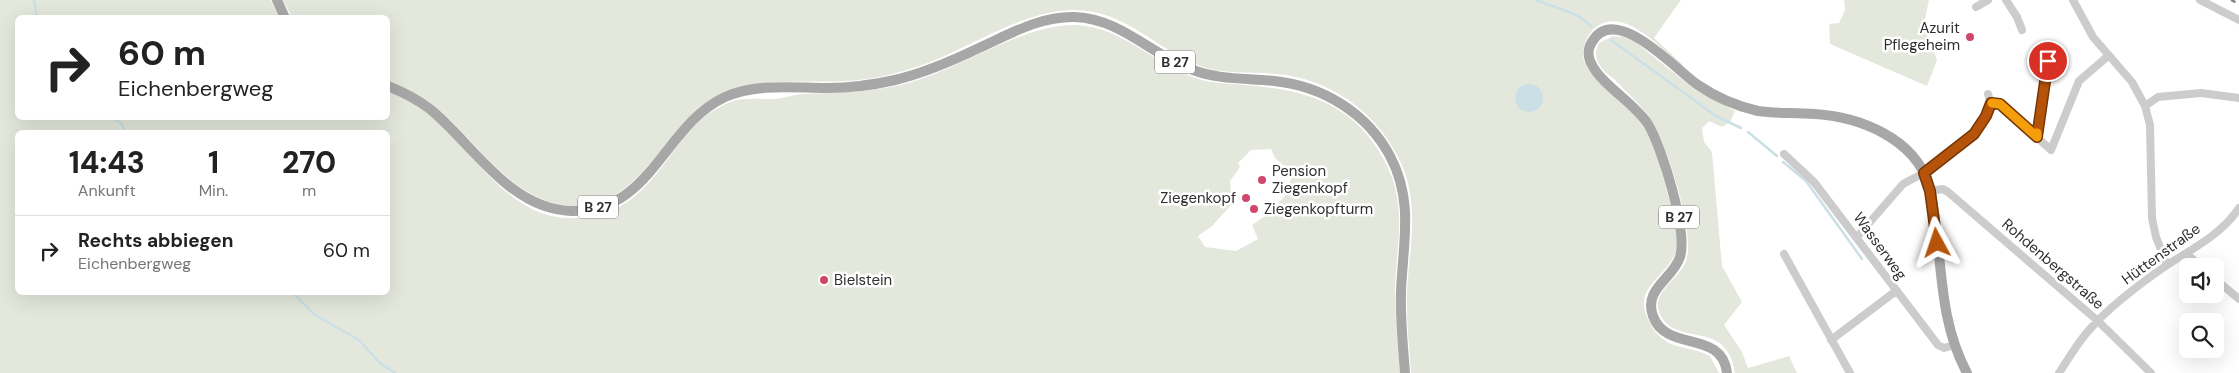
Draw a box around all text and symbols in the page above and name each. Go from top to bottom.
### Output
place label: Azurit Pflegeheim [1884,18,1960,55]
text: 60 m [118,30,206,76]
marker: Azurit Pflegeheim [1964,31,1976,43]
icon: right [35,35,100,100]
pin [2027,40,2069,82]
icon: arrive [2034,47,2062,75]
road number: B 27 [1155,51,1195,74]
text: Eichenbergweg [118,74,274,103]
text: 14:43 [69,143,145,182]
text: 1 [208,143,219,182]
text: 270 [282,143,336,182]
place label: Pension Ziegenkopf [1272,161,1348,198]
marker: Pension Ziegenkopf [1256,174,1268,186]
text: Ankunft [78,180,136,201]
text: Min. [199,180,228,201]
text: m [302,180,316,201]
place label: Ziegenkopf [1160,188,1236,208]
marker: Ziegenkopf [1240,192,1252,204]
road number: B 27 [578,196,618,218]
place label: Ziegenkopfturm [1264,199,1373,219]
marker: Ziegenkopfturm [1248,203,1260,215]
road number: B 27 [1659,206,1699,228]
street label: Wasserweg [1849,208,1911,284]
street label: Rohdenbergstraße [1998,214,2108,314]
position arrow [1910,216,1962,268]
street label: Hüttenstraße [2118,219,2204,289]
text: Rechts abbiegen [78,228,233,253]
icon: right [35,237,63,265]
text: 60 m [323,238,370,263]
text: Eichenbergweg [78,253,191,274]
map controls [2179,258,2224,358]
button: sound [2179,258,2224,303]
place label: Bielstein [834,270,892,290]
marker: Bielstein [818,274,830,286]
button: search [2179,313,2224,358]

